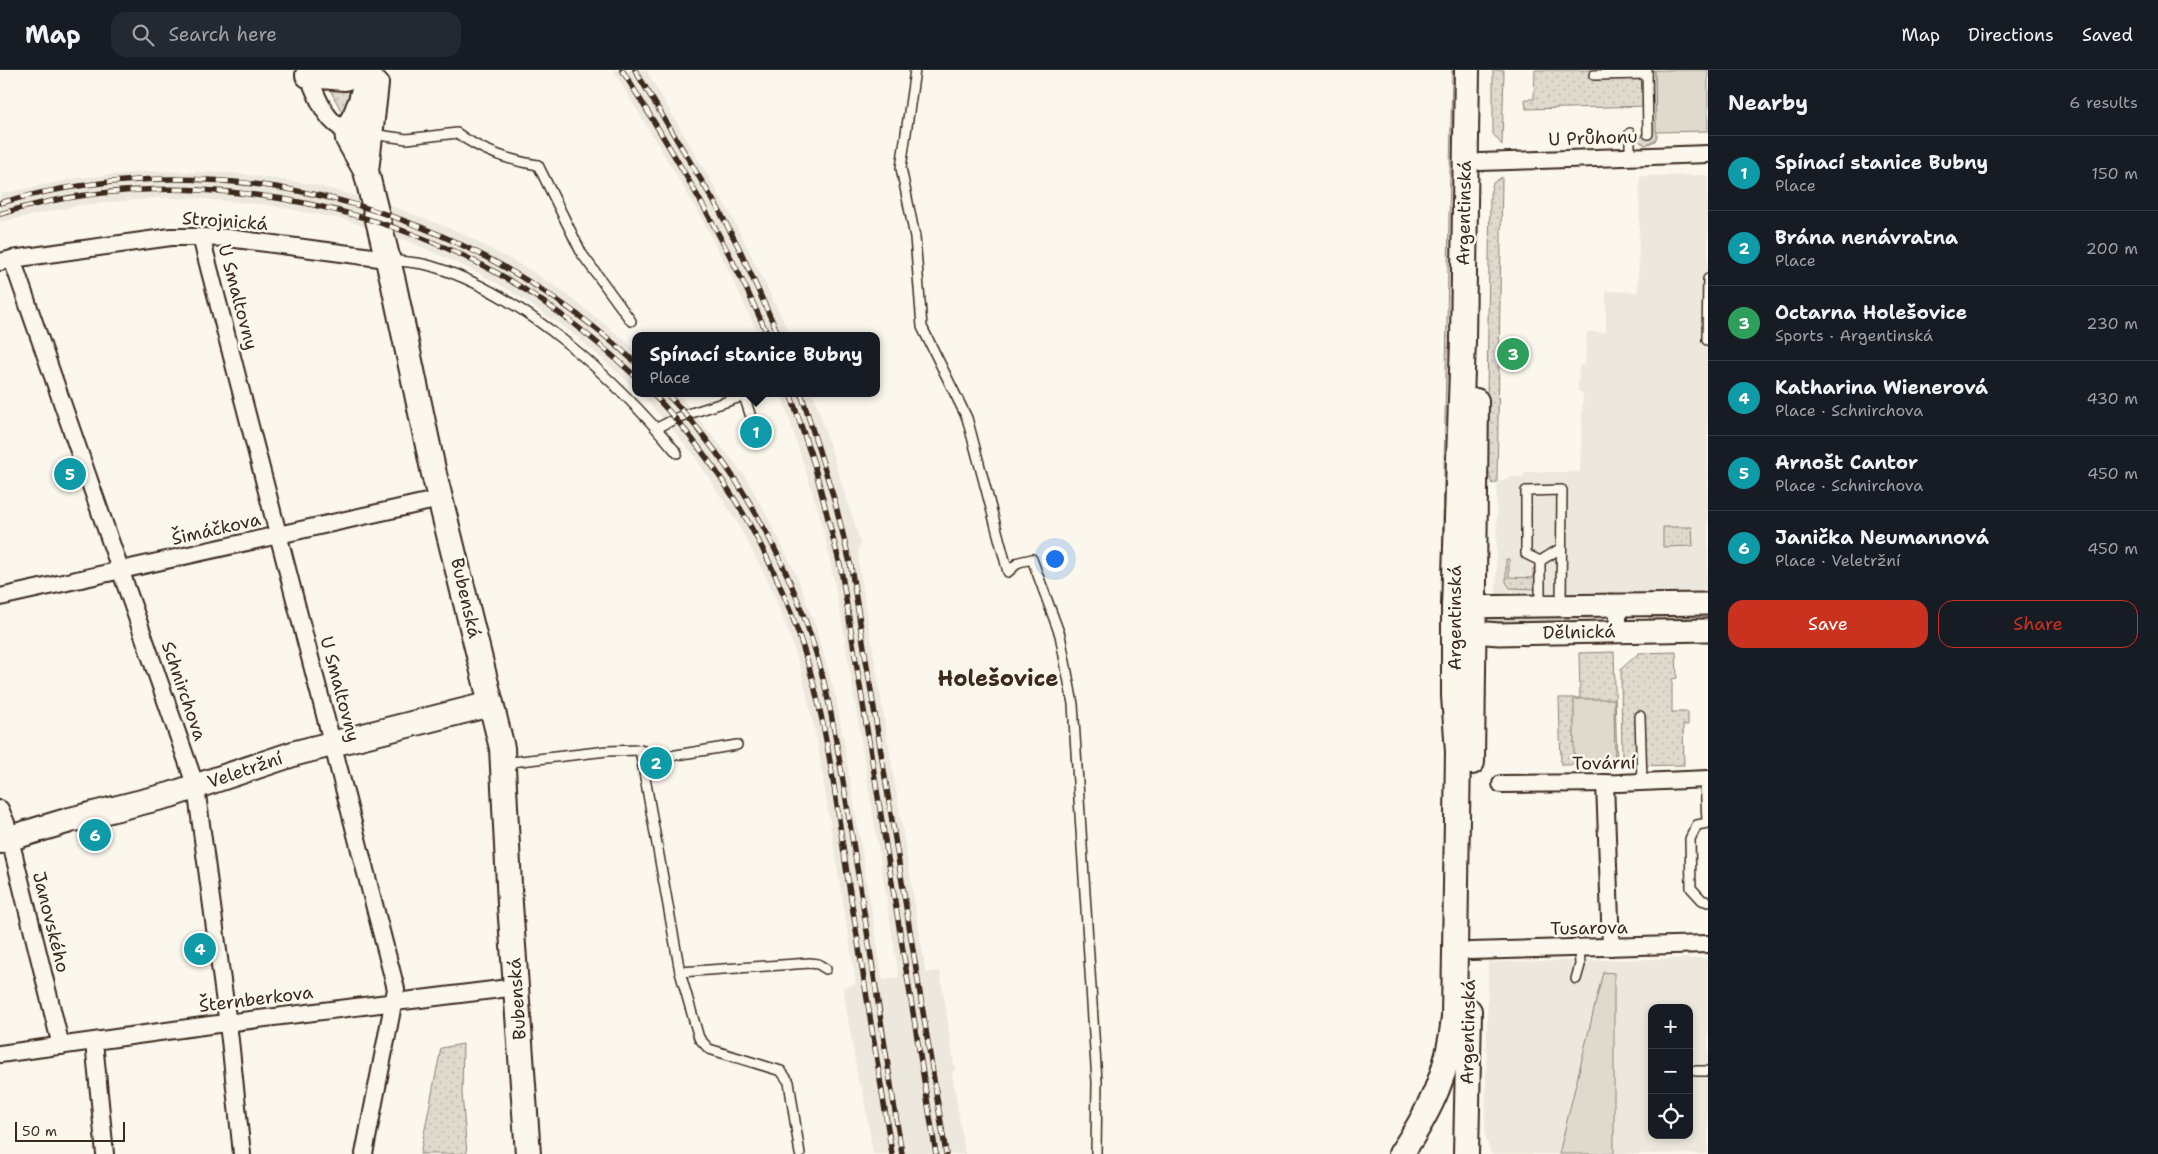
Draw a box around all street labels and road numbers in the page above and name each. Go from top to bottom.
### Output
street label: U Průhonu [1548,124,1638,152]
street label: Argentinská [1451,160,1477,266]
street label: Strojnická [181,206,269,236]
street label: U Smaltovny [212,242,264,352]
street label: Šimáčkova [169,507,263,551]
street label: Bubenská [445,555,487,641]
street label: Argentinská [1443,565,1467,671]
street label: Dělnická [1542,619,1616,645]
street label: U Smaltovny [314,634,366,744]
street label: Schnirchova [156,638,212,744]
street label: Veletržní [204,746,286,794]
street label: Tovární [1572,750,1636,776]
street label: Janovského [27,869,75,975]
street label: Tusarova [1550,915,1628,941]
street label: Bubenská [502,957,532,1041]
street label: Argentinská [1455,979,1481,1085]
street label: Šternberkova [198,980,314,1018]

